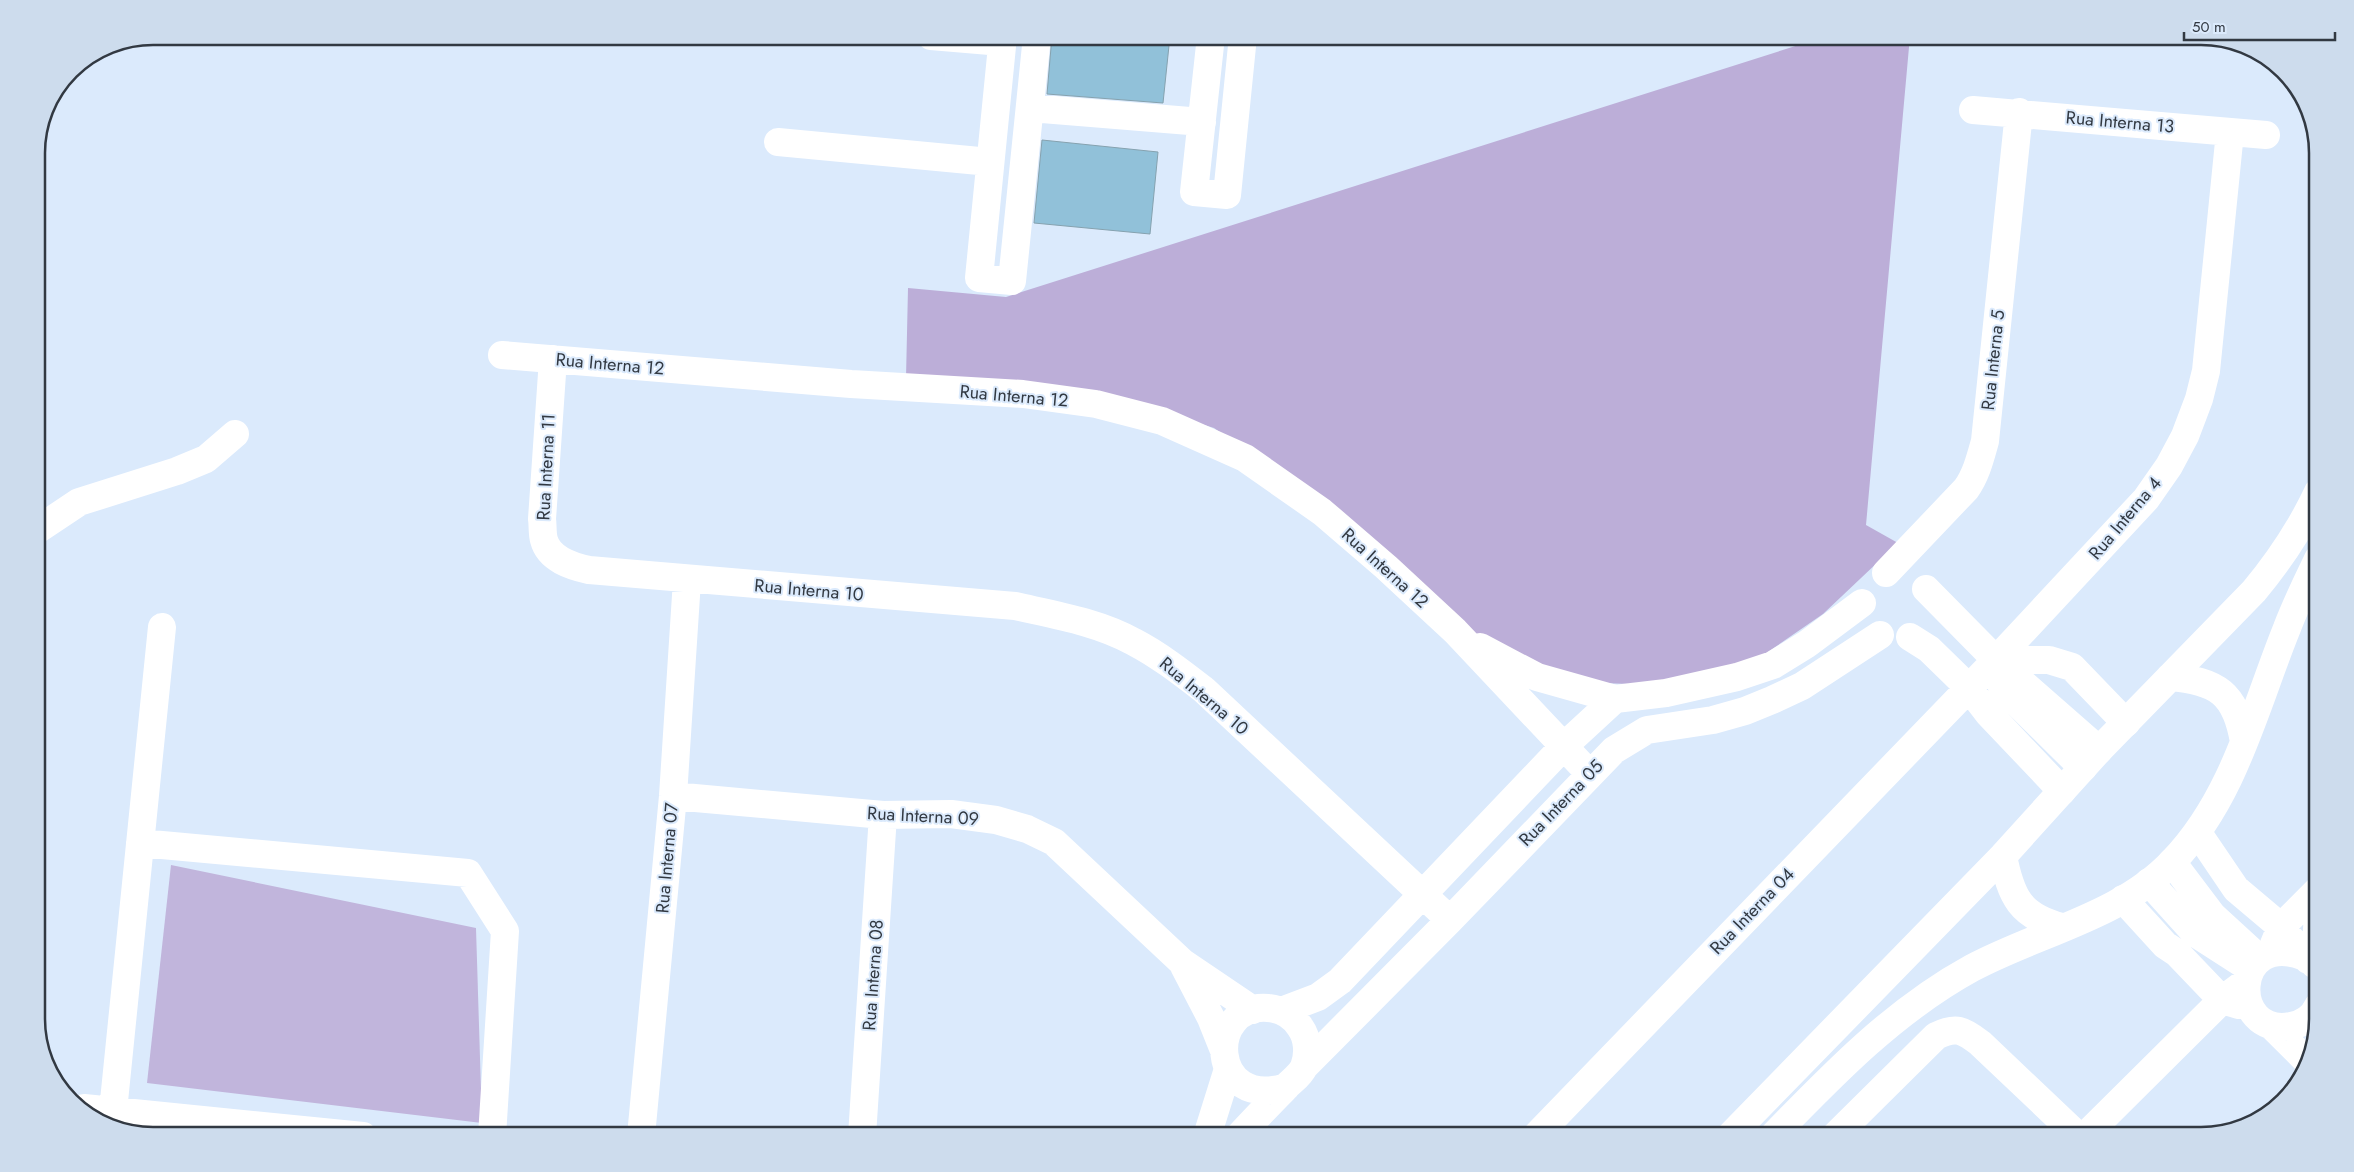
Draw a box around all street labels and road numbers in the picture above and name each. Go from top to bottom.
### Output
street label: Rua Interna 13 [2065,104,2175,140]
street label: Rua Interna 5 [1975,308,2011,412]
street label: Rua Interna 12 [555,346,665,382]
street label: Rua Interna 12 [959,378,1069,414]
street label: Rua Interna 11 [530,413,562,521]
street label: Rua Interna 4 [2083,471,2167,565]
street label: Rua Interna 12 [1336,522,1434,614]
street label: Rua Interna 10 [753,572,865,608]
street label: Rua Interna 10 [1154,651,1254,741]
street label: Rua Interna 05 [1513,754,1609,852]
street label: Rua Interna 09 [866,800,980,832]
street label: Rua Interna 07 [649,801,685,914]
street label: Rua Interna 04 [1704,862,1800,960]
street label: Rua Interna 08 [856,919,890,1031]

